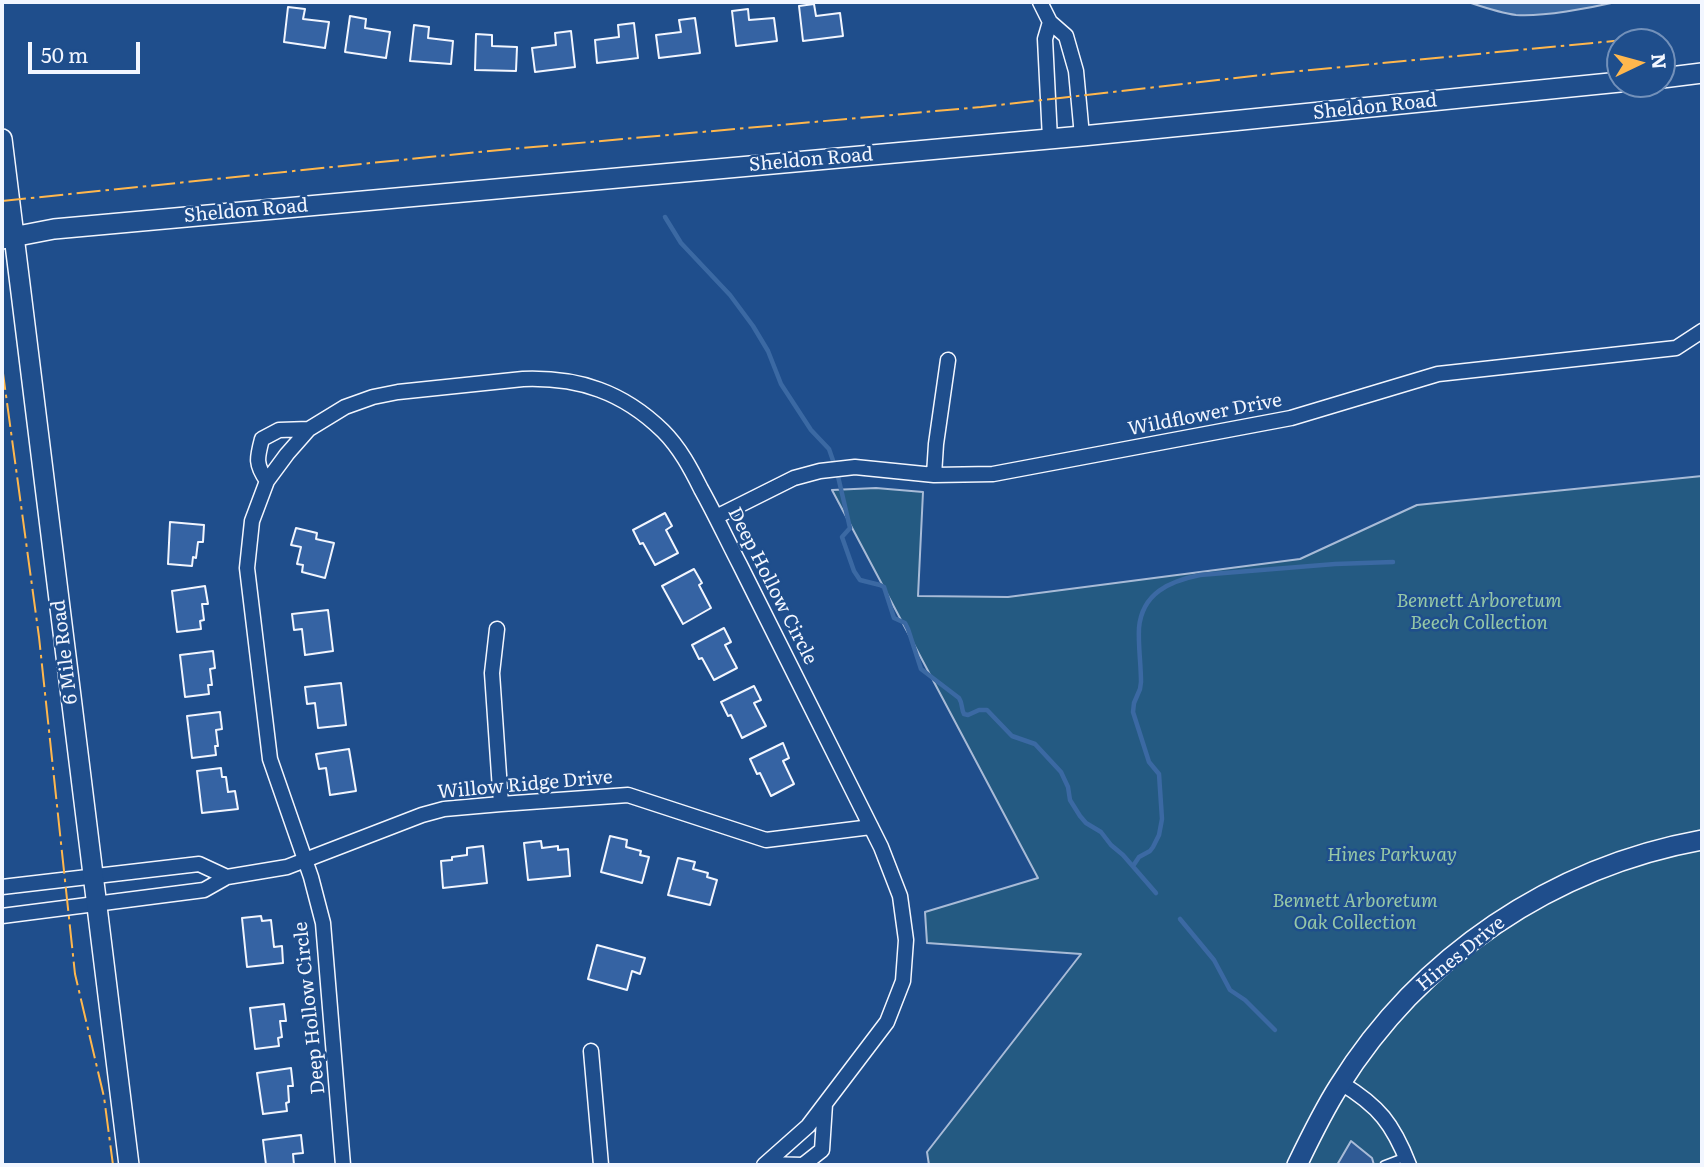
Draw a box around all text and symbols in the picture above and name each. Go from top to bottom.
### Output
scale bar [32,28,144,72]
north arrow [1606,28,1676,98]
text: 50 m [41,38,88,69]
text: N [1645,52,1675,71]
street label: Sheldon Road [1312,89,1438,125]
street label: Sheldon Road [748,143,874,177]
street label: Sheldon Road [183,194,309,228]
street label: Wildflower Drive [1126,389,1284,441]
street label: Deep Hollow Circle [722,503,822,669]
park label: Bennett Arboretum Beech Collection [1396,590,1562,634]
street label: 6 Mile Road [47,598,83,706]
street label: Willow Ridge Drive [436,766,614,804]
park label: Hines Parkway [1327,844,1457,866]
park label: Bennett Arboretum Oak Collection [1272,890,1438,934]
street label: Hines Drive [1412,912,1510,996]
street label: Deep Hollow Circle [290,920,330,1096]

